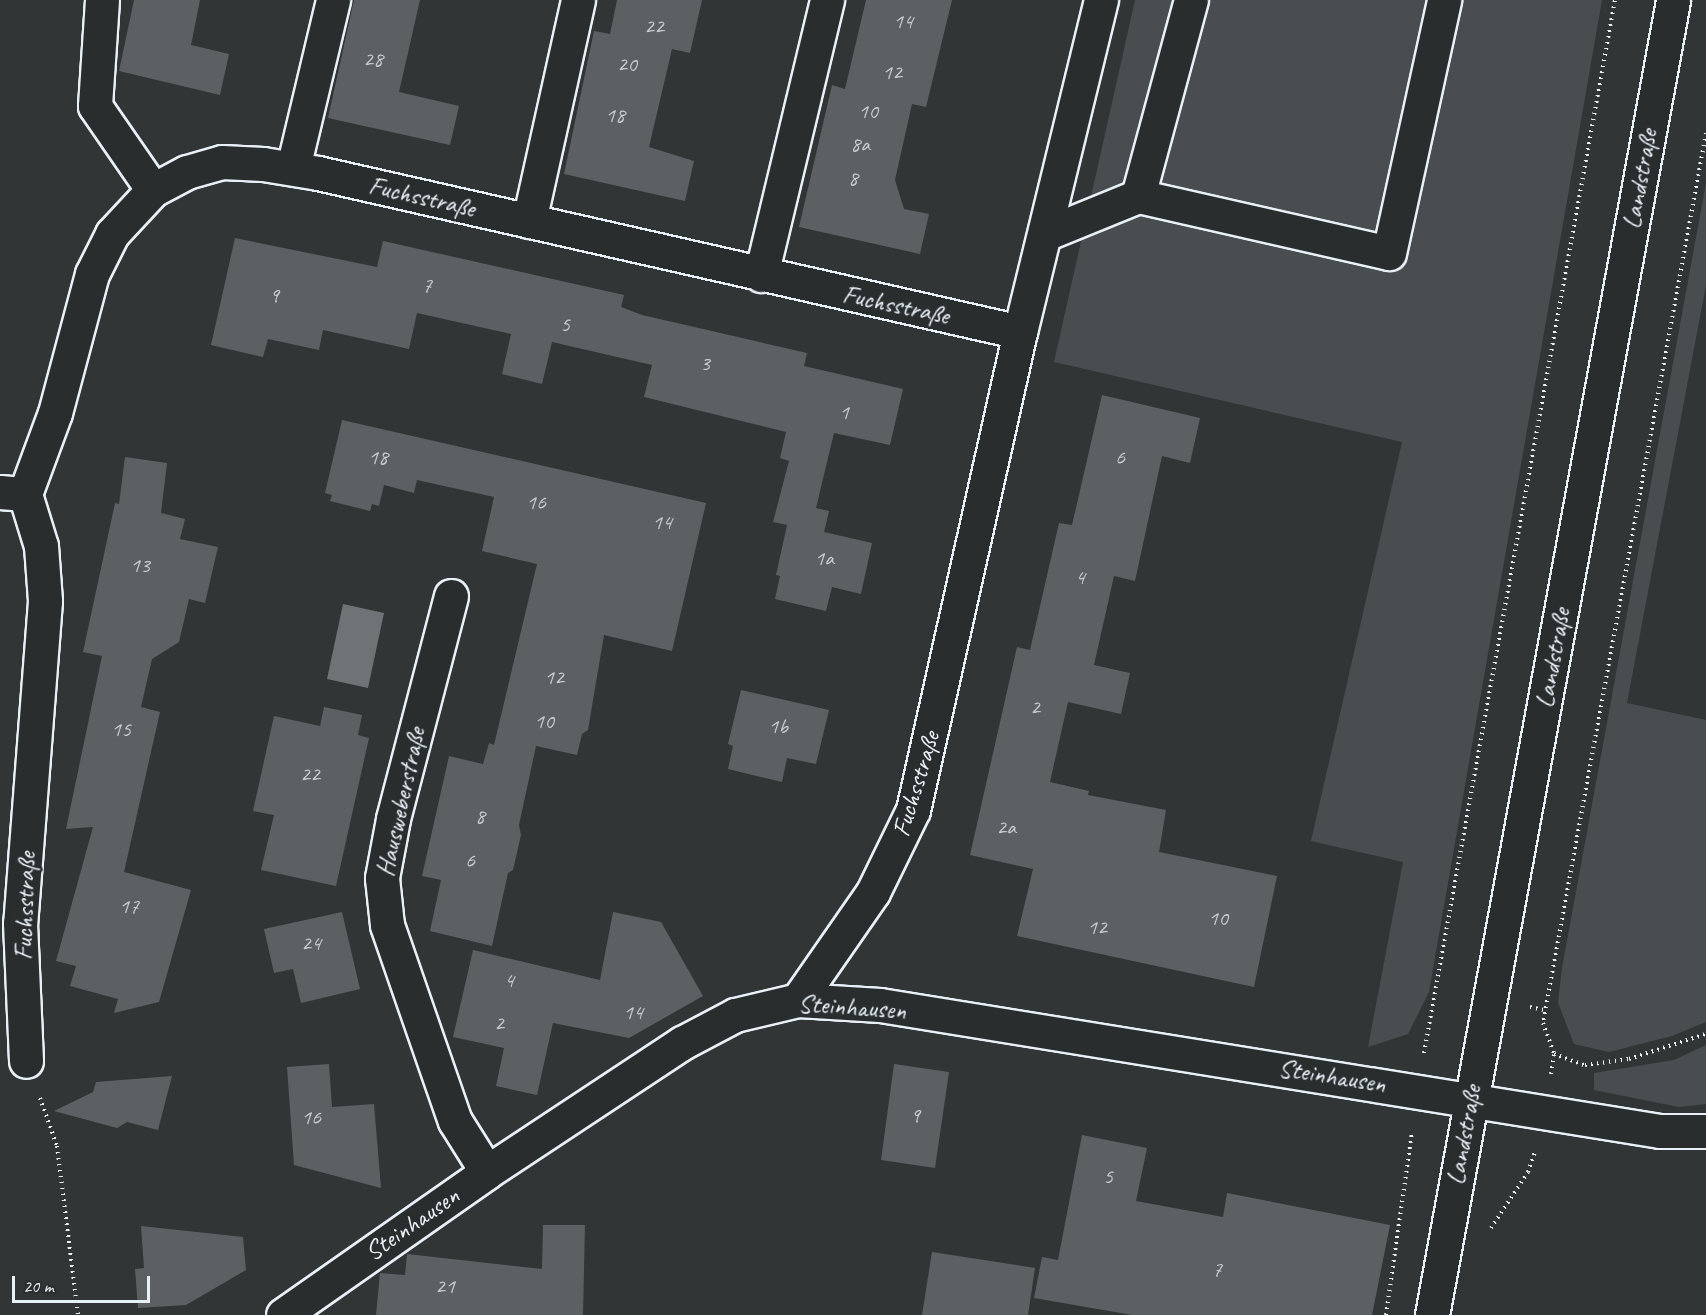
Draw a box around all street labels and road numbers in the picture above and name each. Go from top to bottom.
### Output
street label: Landstraße [1616,127,1664,231]
street label: Fuchsstraße [366,170,478,224]
street label: Fuchsstraße [840,279,952,331]
street label: Landstraße [1529,606,1577,710]
street label: Hausweberstraße [370,725,432,879]
street label: Fuchsstraße [885,728,947,840]
street label: Fuchsstraße [8,851,42,961]
street label: Steinhausen [797,988,907,1026]
street label: Steinhausen [1276,1052,1388,1100]
street label: Landstraße [1440,1083,1488,1187]
street label: Steinhausen [359,1180,465,1268]

